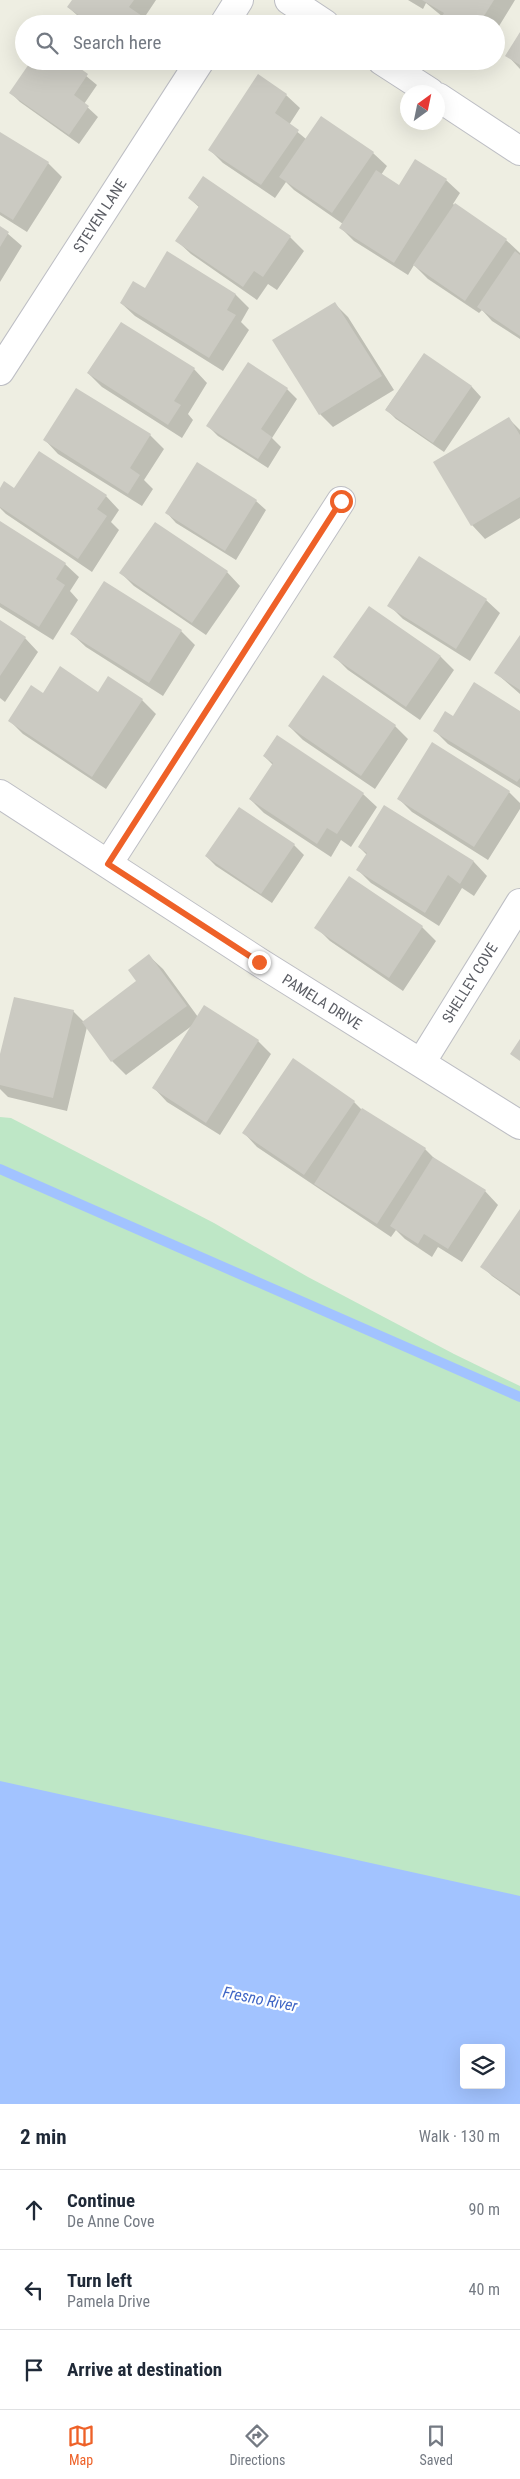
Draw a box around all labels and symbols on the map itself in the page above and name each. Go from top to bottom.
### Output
north arrow [400,85,445,130]
street label: STEVEN LANE [69,176,131,256]
route start [330,490,353,513]
street label: SHELLEY COVE [438,940,502,1026]
route end [248,951,271,974]
street label: PAMELA DRIVE [279,970,365,1034]
water label: Fresno River [221,1982,300,2016]

